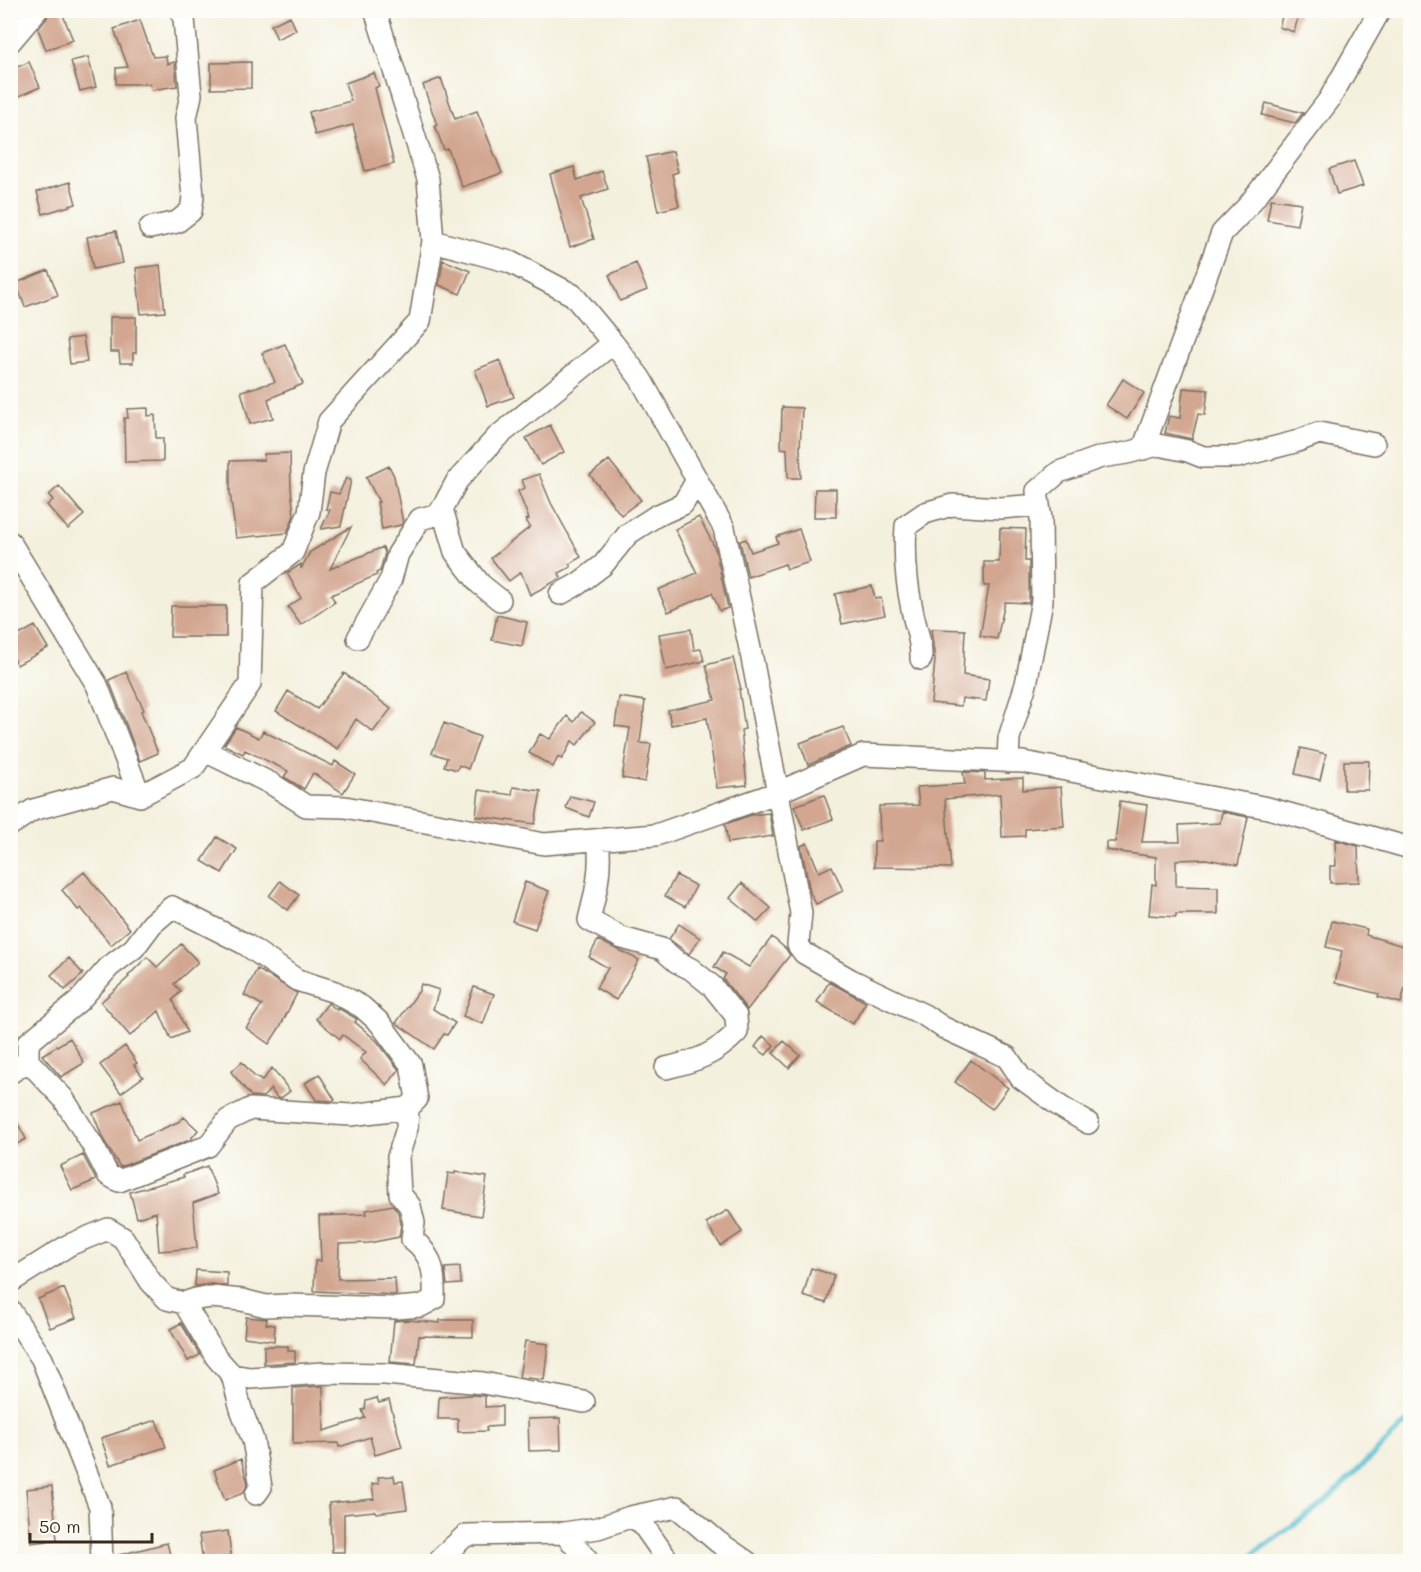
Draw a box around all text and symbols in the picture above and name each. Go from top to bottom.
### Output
scale bar [30,1506,152,1544]
text: 50 m [39,1514,81,1538]

